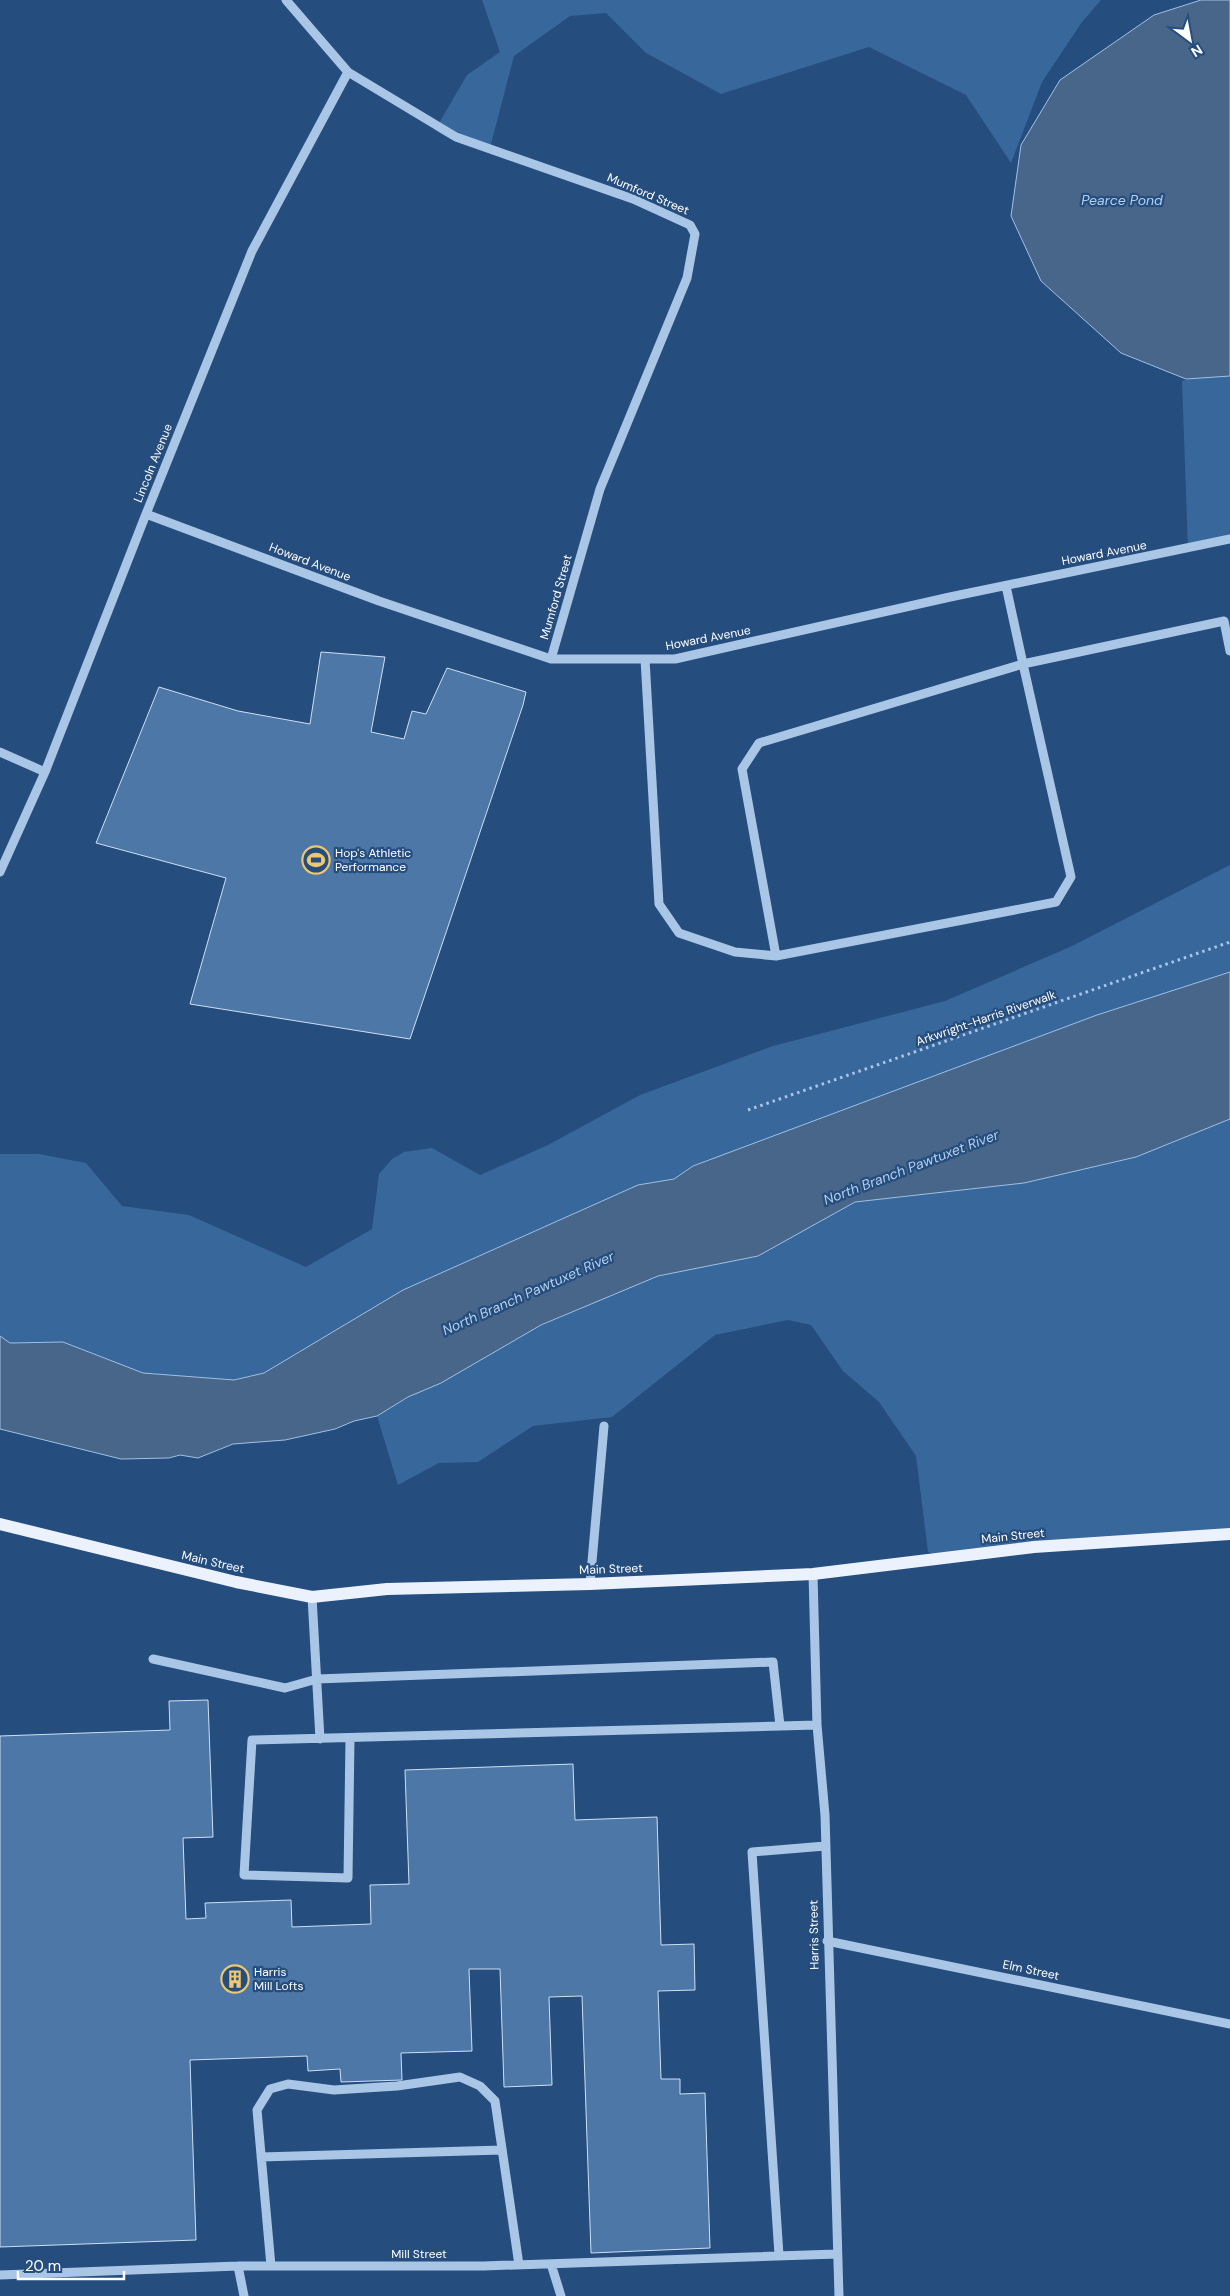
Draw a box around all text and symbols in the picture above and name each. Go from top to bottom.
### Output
north arrow [1165,15,1215,65]
text: N [1188,41,1206,61]
street label: Mumford Street [605,170,692,219]
water label: Pearce Pond [1081,191,1163,209]
street label: Lincoln Avenue [130,421,176,505]
street label: Howard Avenue [1060,537,1148,569]
street label: Howard Avenue [267,539,353,585]
street label: Mumford Street [536,552,576,641]
street label: Howard Avenue [664,622,752,654]
sports icon: Hop's Athletic Performance [301,845,331,875]
place label: Hop's Athletic Performance [335,845,411,875]
street label: Arkwright-Harris Riverwalk [914,987,1058,1049]
water label: North Branch Pawtuxet River [821,1125,1002,1209]
water label: North Branch Pawtuxet River [439,1247,617,1339]
street label: Main Street [981,1525,1046,1547]
street label: Main Street [180,1547,246,1577]
street label: Main Street [579,1560,643,1578]
street label: Harris Street [805,1900,823,1970]
street label: Elm Street [1001,1956,1061,1984]
building icon: Harris Mill Lofts [220,1964,250,1994]
place label: Harris Mill Lofts [254,1964,304,1994]
street label: Mill Street [391,2246,447,2262]
scale bar [18,2248,124,2280]
text: 20 m [25,2256,61,2276]

